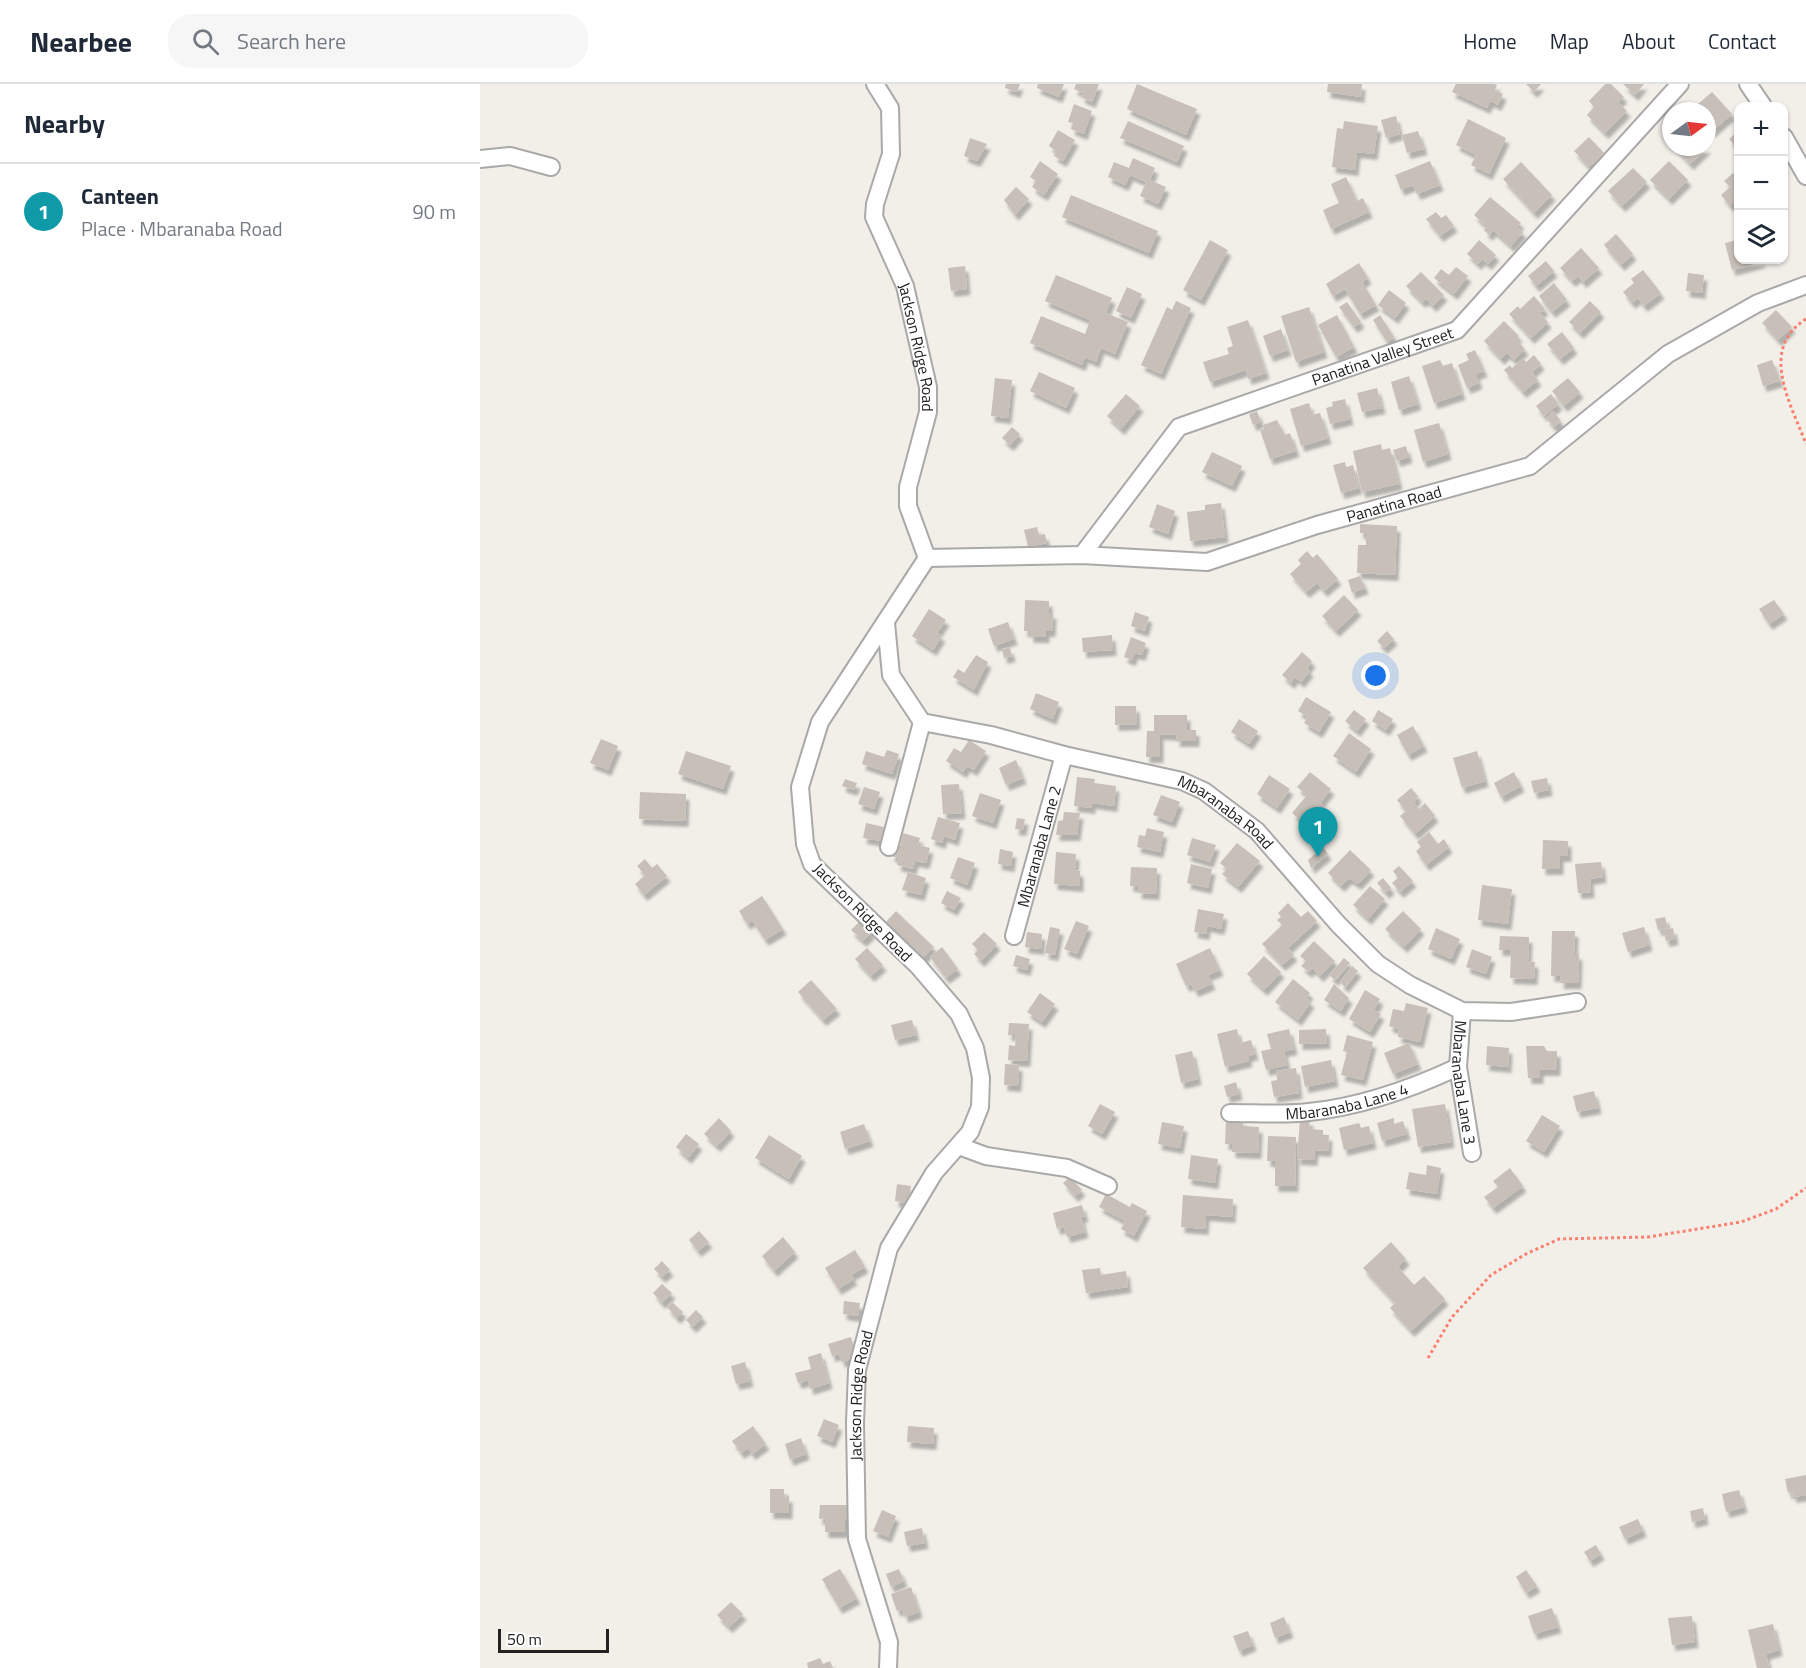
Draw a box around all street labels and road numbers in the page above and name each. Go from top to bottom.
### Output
street label: Jackson Ridge Road [893,278,940,412]
street label: Panatina Valley Street [1308,320,1457,392]
street label: Panatina Road [1343,479,1444,528]
street label: Mbaranaba Road [1174,769,1280,854]
street label: Mbaranaba Lane 2 [1011,783,1067,910]
street label: Jackson Ridge Road [808,857,918,967]
street label: Mbaranaba Lane 3 [1446,1020,1482,1146]
street label: Mbaranaba Lane 4 [1285,1077,1411,1126]
street label: Jackson Ridge Road [843,1327,879,1461]

